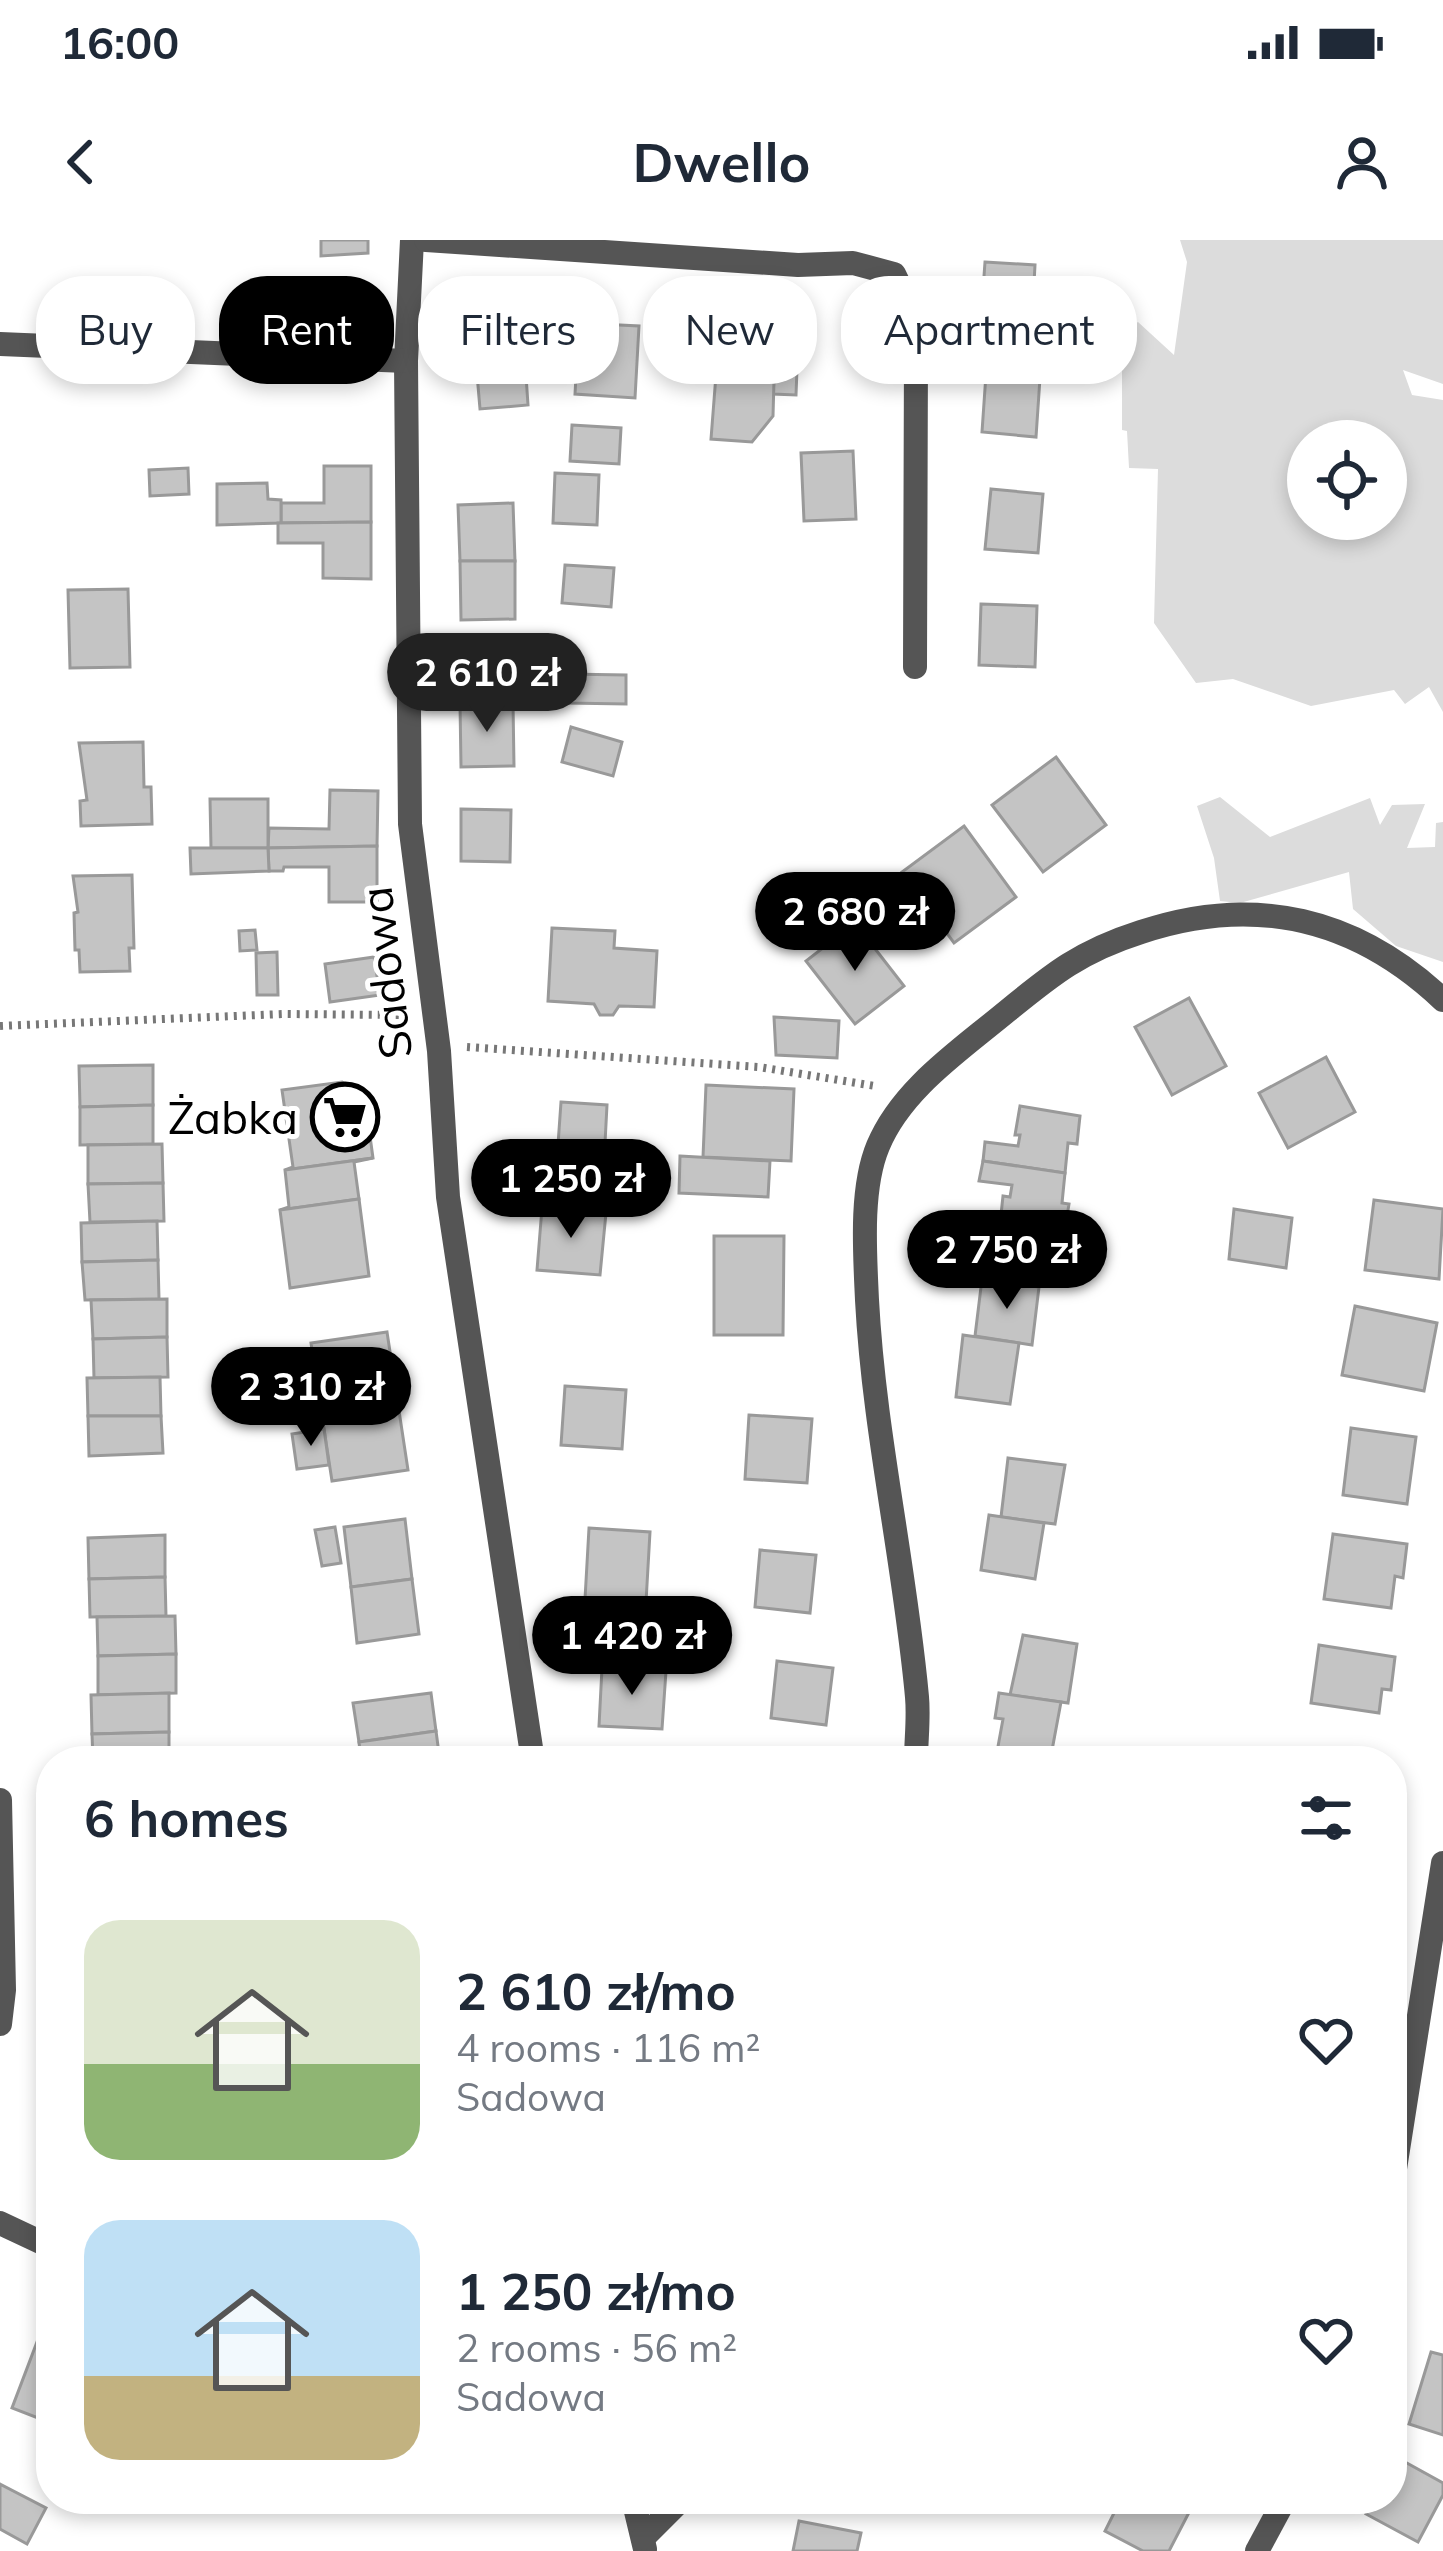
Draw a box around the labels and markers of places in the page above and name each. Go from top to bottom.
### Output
pin: 2 610 zł [363,633,611,735]
pin: 2 680 zł [731,872,979,974]
supermarket icon: Żabka [310,1082,380,1152]
place label: Żabka [168,1089,298,1145]
pin: 1 250 zł [447,1139,695,1241]
pin: 2 750 zł [883,1210,1131,1312]
pin: 2 310 zł [187,1347,435,1449]
pin: 1 420 zł [508,1596,756,1698]

